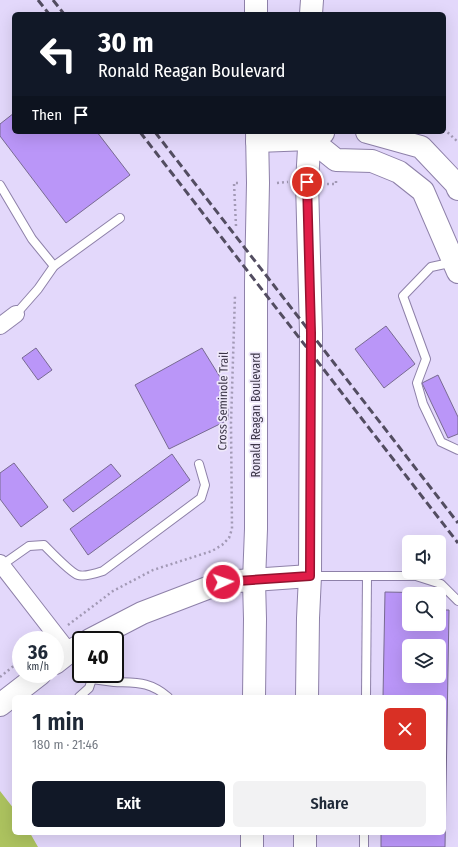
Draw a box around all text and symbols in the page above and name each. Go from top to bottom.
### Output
text: 30 m [98,26,154,59]
icon: left [32,28,84,80]
text: Ronald Reagan Boulevard [98,60,285,82]
icon: arrive [70,104,92,126]
text: Then [32,106,62,124]
pin [290,165,324,199]
icon: arrive [296,171,318,193]
street label: Cross Seminole Trail [215,352,231,450]
street label: Ronald Reagan Boulevard [249,353,263,477]
map controls [402,535,446,683]
button: sound [402,535,446,579]
position arrow [202,561,244,603]
button: search [402,587,446,631]
speed limit sign: 40 [72,631,124,683]
button: layers [402,639,446,683]
text: 36 [28,640,48,664]
text: km/h [27,661,49,673]
text: 1 min [32,708,84,736]
button: close [384,708,426,750]
text: 180 m · 21:46 [32,737,98,752]
button: Exit [32,781,225,827]
button: Share [233,781,426,827]

